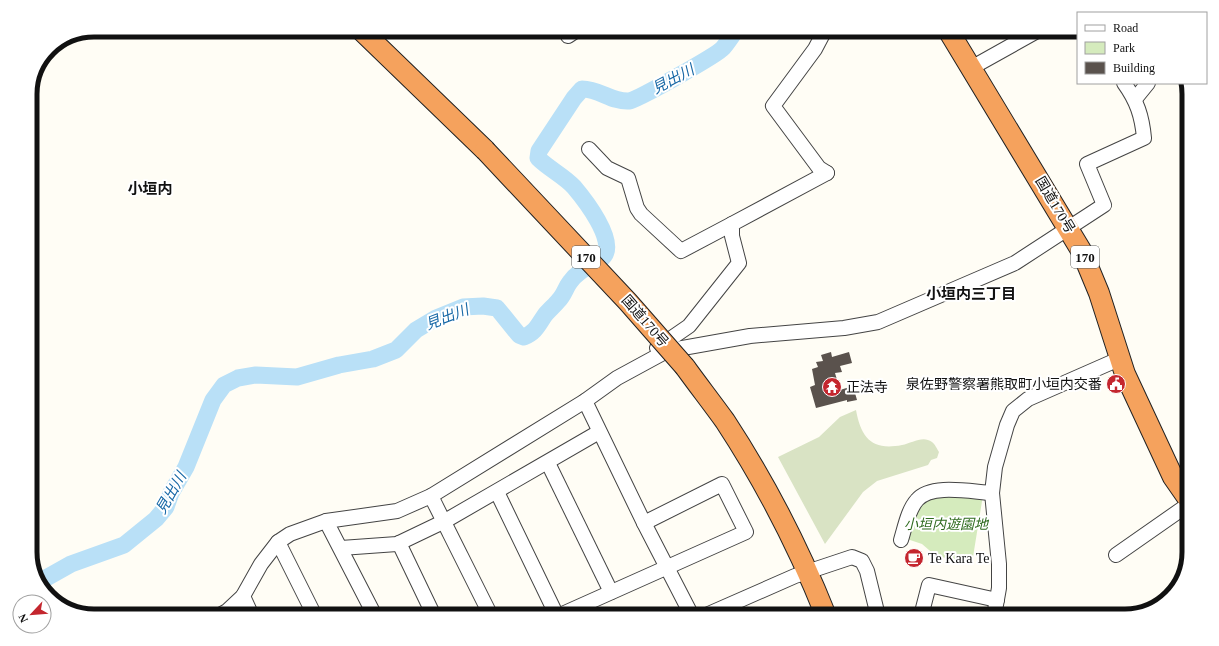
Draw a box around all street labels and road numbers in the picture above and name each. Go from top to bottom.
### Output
street label: 国道170号 [1032,174,1078,236]
road number: 170 [572,246,600,268]
road number: 170 [1071,246,1099,268]
street label: 国道170号 [619,292,671,350]

